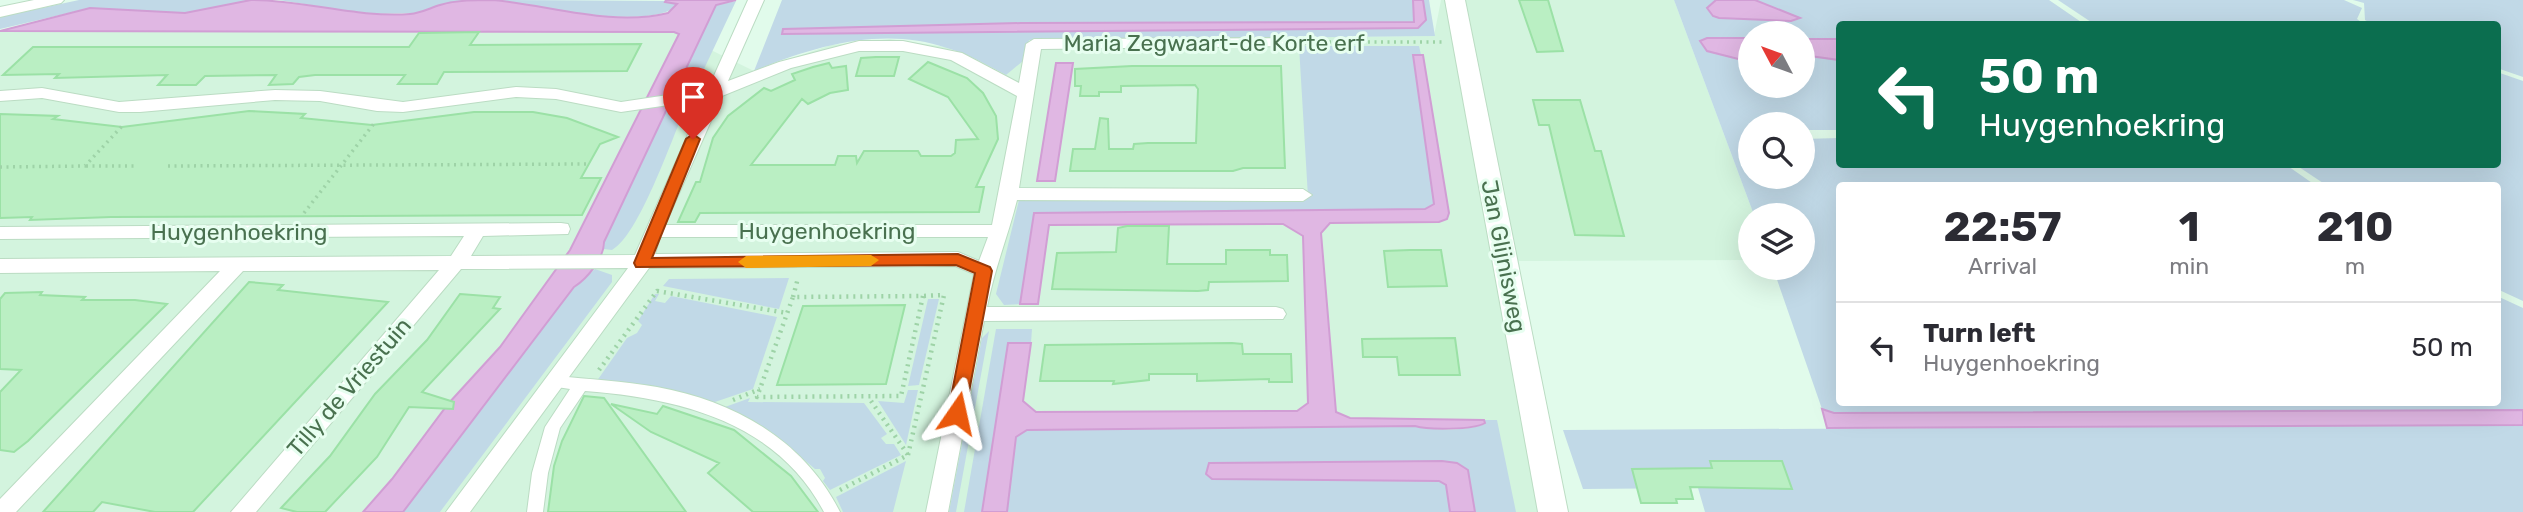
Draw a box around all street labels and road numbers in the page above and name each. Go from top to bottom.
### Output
street label: Maria Zegwaart-de Korte erf [1063,29,1365,57]
street label: Jan Glijnisweg [1475,177,1533,335]
street label: Huygenhoekring [738,217,916,245]
street label: Huygenhoekring [150,218,328,246]
street label: Tilly de Vriestuin [281,312,417,462]

